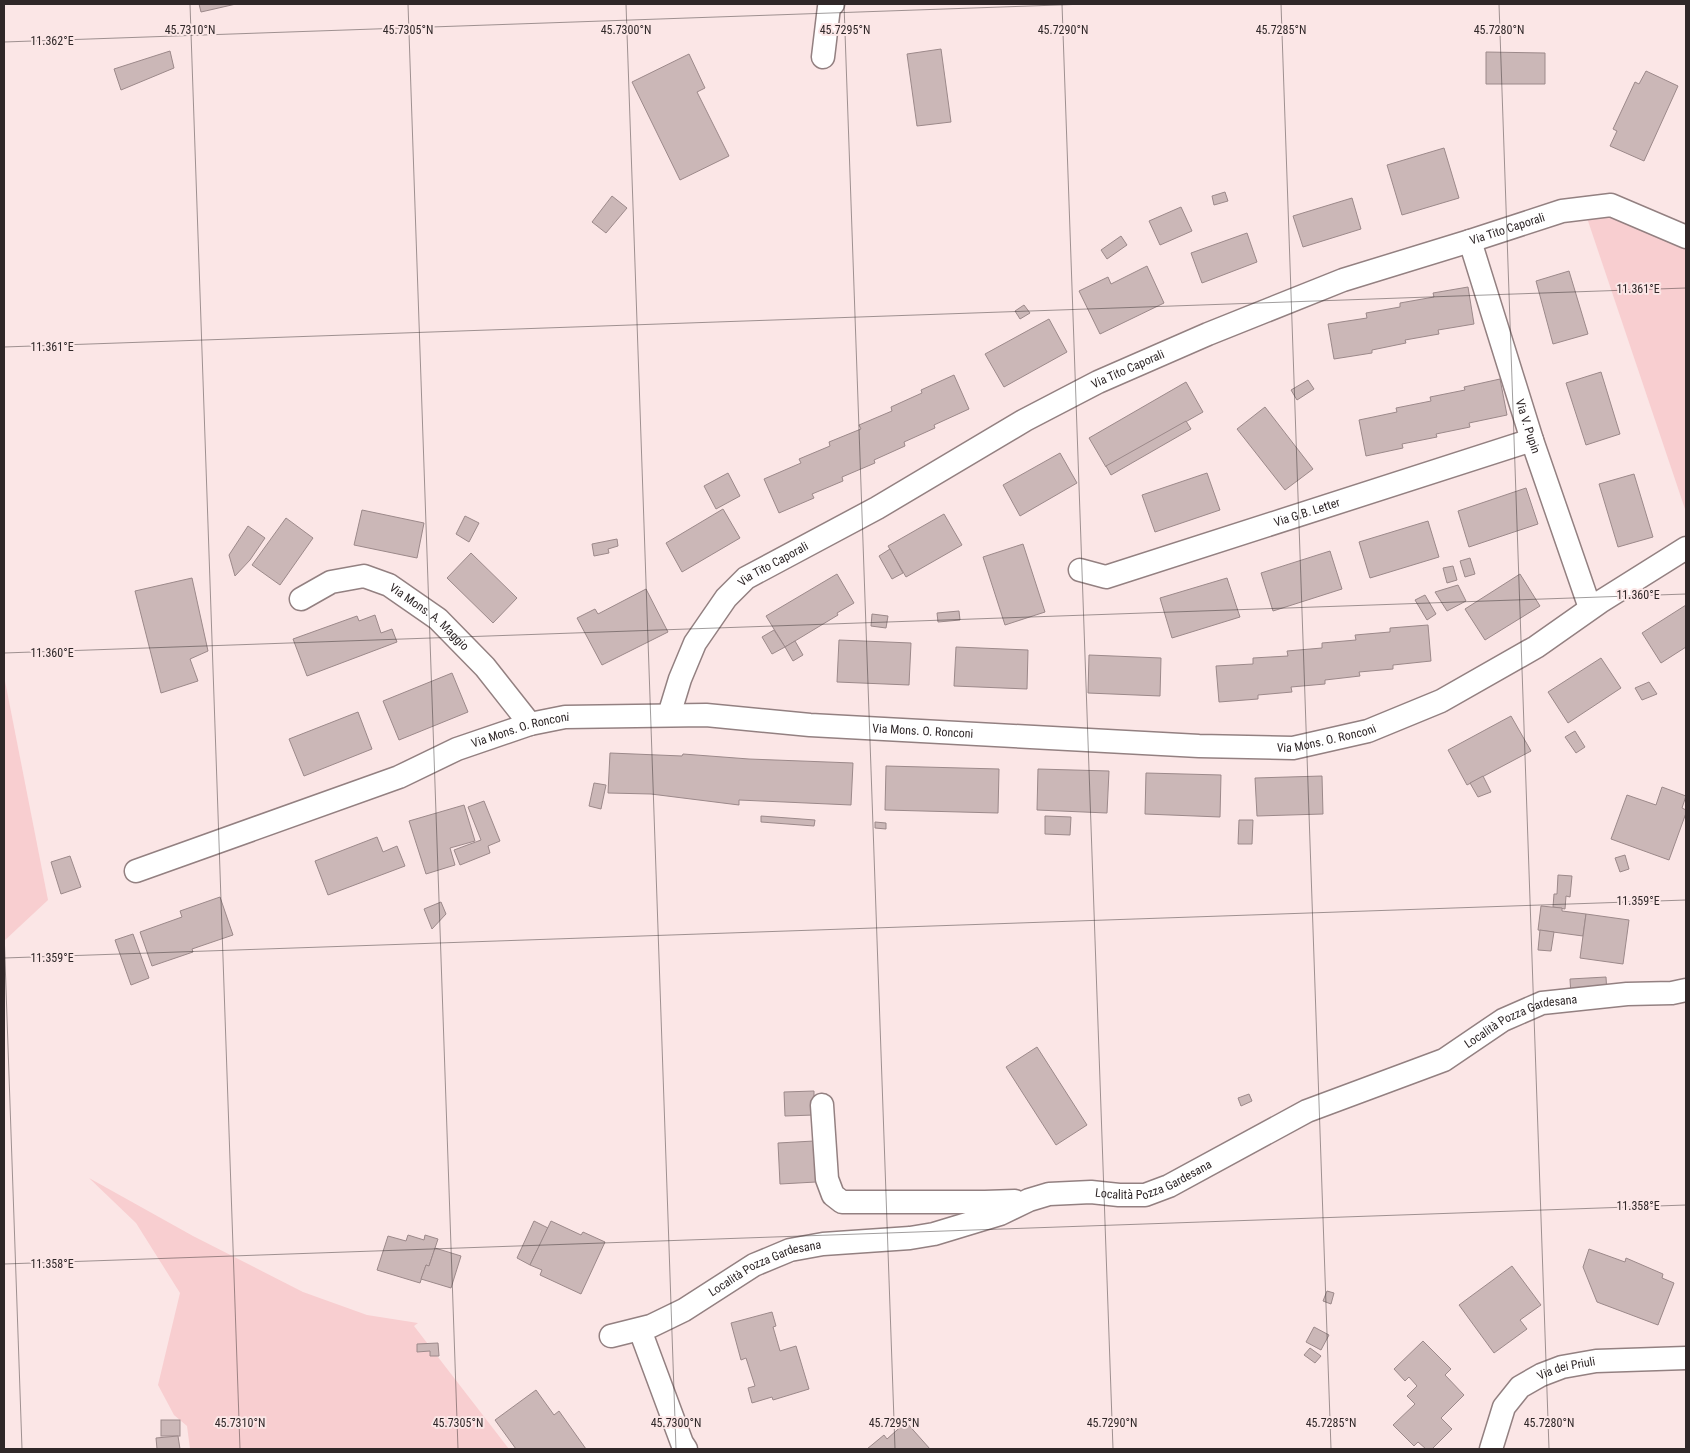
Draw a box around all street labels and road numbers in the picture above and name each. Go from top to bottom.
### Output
street label: Via Tito Caporali [1468,210,1547,248]
street label: Via Tito Caporali [1089,347,1166,391]
street label: Via V. Pupin [1513,397,1543,455]
street label: Via G.B. Letter [1272,495,1342,530]
street label: Via Tito Caporali [735,539,811,589]
street label: Via Mons. A. Maggio [387,580,472,653]
street label: Via Mons. O. Ronconi [470,710,569,751]
street label: Via Mons. O. Ronconi [872,721,974,741]
street label: Via Mons. O. Ronconi [1277,721,1378,755]
street label: Località Pozza Gardesana [1462,992,1578,1051]
street label: Località Pozza Gardesana [1094,1157,1214,1203]
street label: Località Pozza Gardesana [706,1237,822,1299]
street label: Via dei Priuli [1534,1354,1596,1383]

